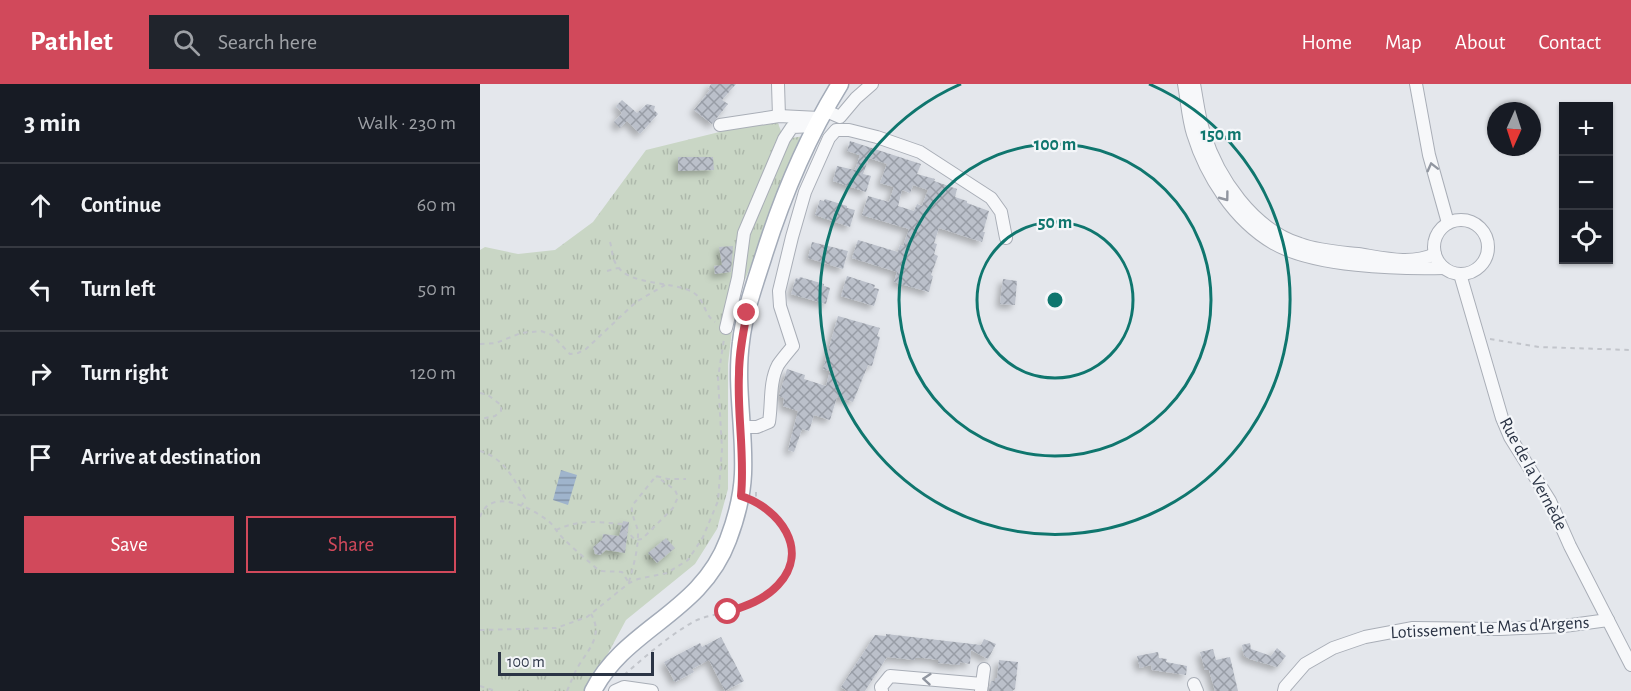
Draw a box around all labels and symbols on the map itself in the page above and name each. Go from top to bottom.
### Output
north arrow [1487,102,1541,156]
text: 150 m [1201,126,1241,144]
text: 100 m [1034,136,1076,154]
one-way arrow [1426,162,1439,172]
one-way arrow [1218,190,1229,201]
text: 50 m [1038,214,1072,232]
centre of rings [1045,290,1065,310]
route end [733,299,759,325]
street label: Rue de la Vernède [1496,415,1570,533]
route start [714,598,740,624]
street label: Lotissement Le Mas d'Argens [1390,614,1590,642]
scale bar [498,649,654,676]
one-way arrow [922,673,931,686]

